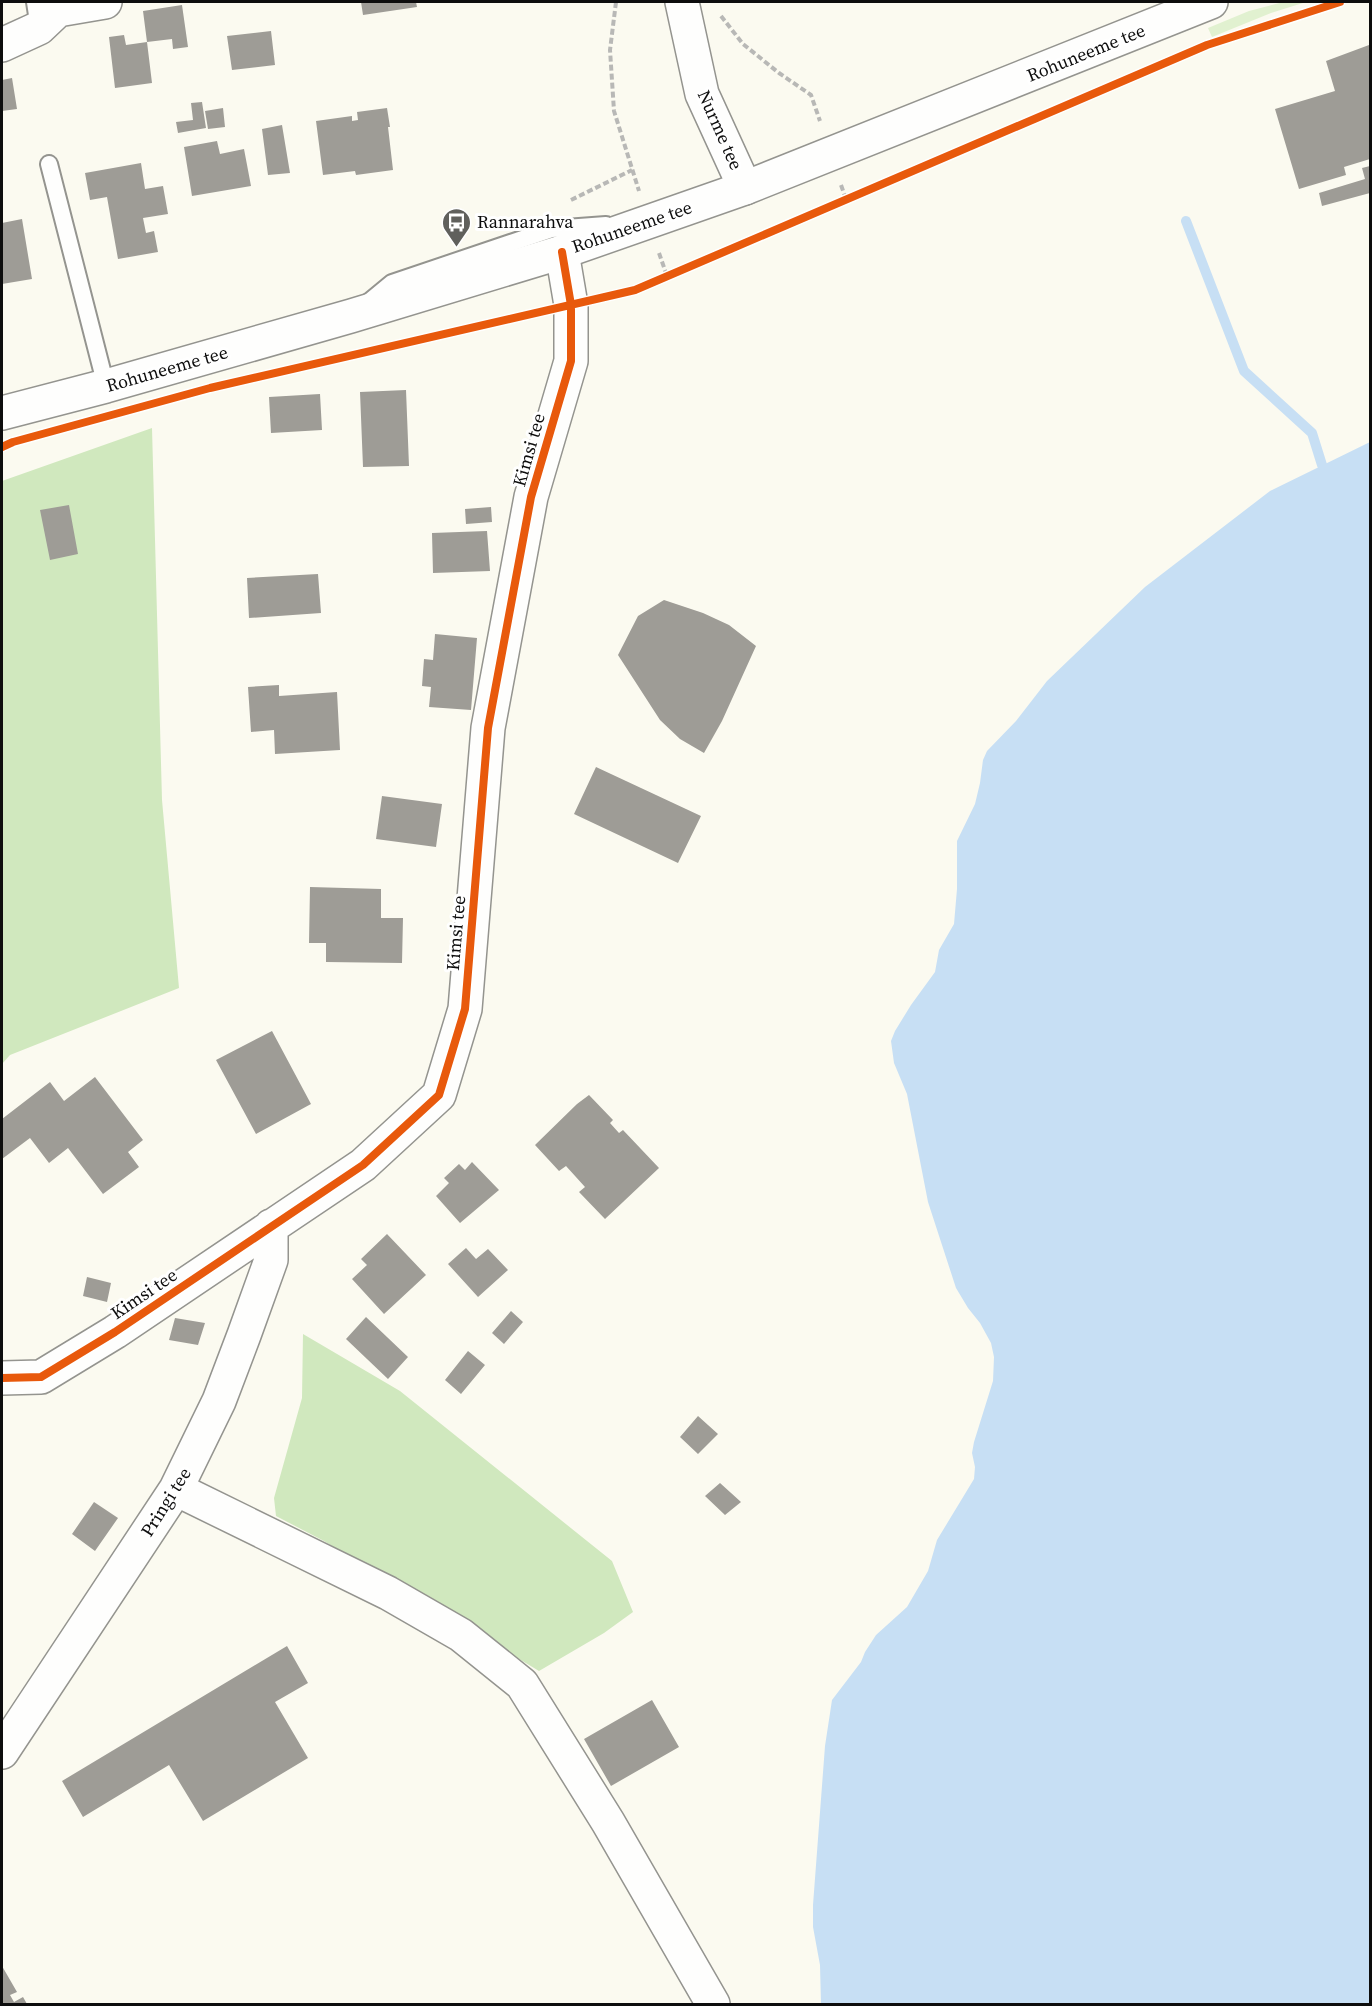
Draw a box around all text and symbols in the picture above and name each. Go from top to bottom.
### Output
street label: Rohuneeme tee [1023,17,1149,88]
street label: Nurme tee [692,86,749,174]
street label: Rohuneeme tee [568,194,695,259]
bus stop icon: Rannarahva [440,206,472,248]
place label: Rannarahva [477,209,574,234]
street label: Rohuneeme tee [103,339,231,398]
street label: Kimsi tee [506,410,551,489]
street label: Kimsi tee [440,894,471,971]
street label: Kimsi tee [106,1262,182,1325]
street label: Pringi tee [134,1462,197,1541]

